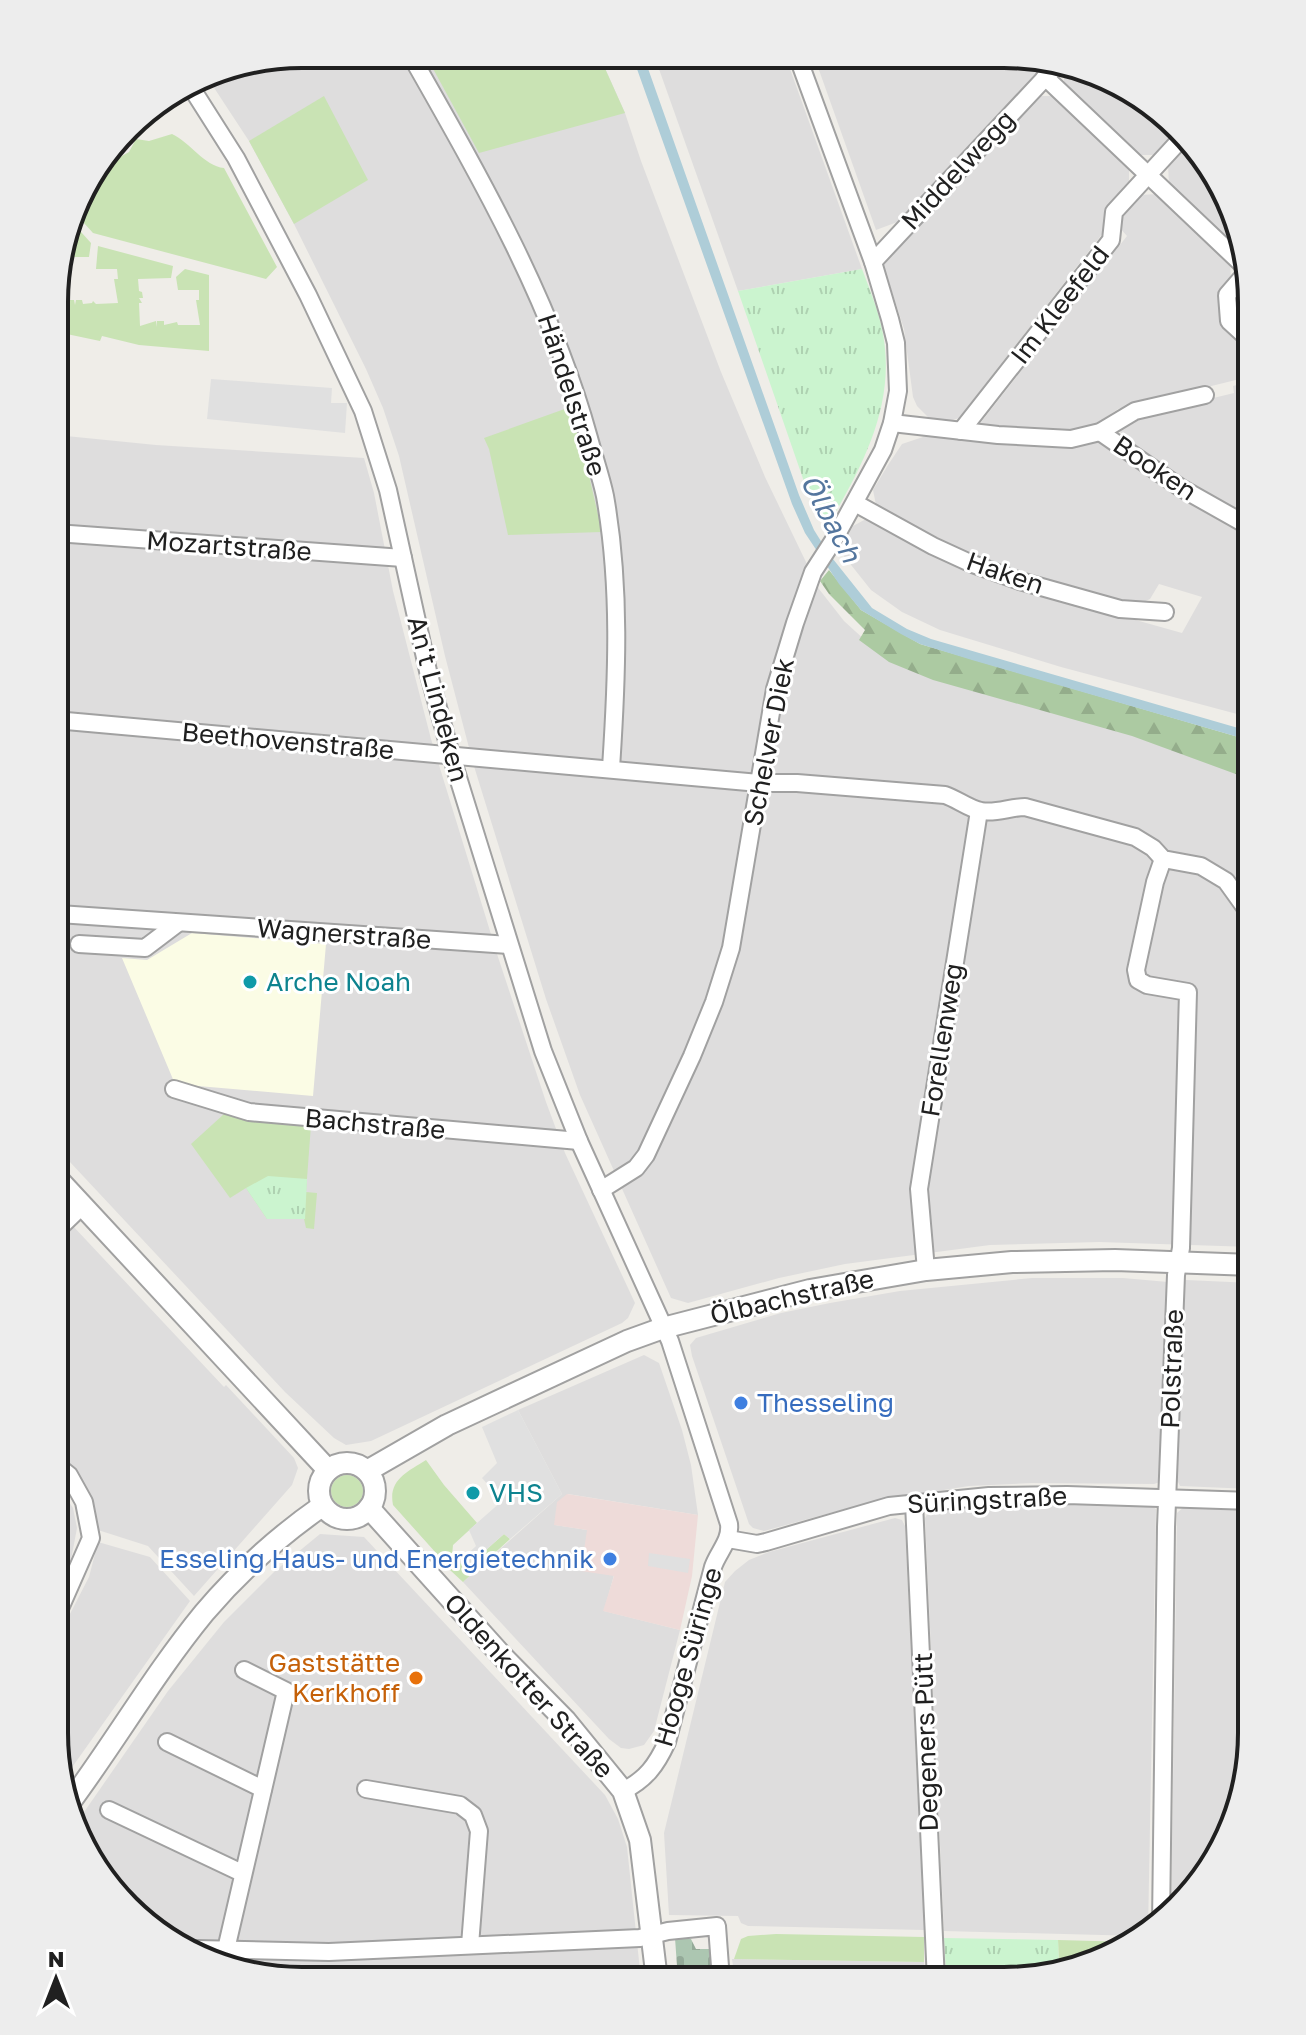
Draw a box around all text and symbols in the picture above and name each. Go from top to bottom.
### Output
street label: Middelwegg [894,103,1021,236]
street label: Im Kleefeld [1004,239,1115,370]
street label: Händelstraße [532,310,613,480]
street label: Booken [1108,428,1203,507]
water label: Ölbach [795,468,869,569]
street label: Mozartstraße [145,524,313,567]
street label: Haken [962,545,1048,600]
street label: An't Lindeken [401,612,476,785]
street label: Schelver Diek [737,655,800,828]
street label: Beethovenstraße [181,716,396,765]
street label: Wagnerstraße [256,912,432,955]
street label: Forellenweg [914,961,969,1119]
place label: Arche Noah [266,966,411,997]
marker: Arche Noah [241,973,259,991]
street label: Bachstraße [303,1102,447,1145]
street label: Ölbachstraße [707,1263,877,1330]
street label: Polstraße [1154,1309,1189,1429]
place label: Thesseling [757,1387,894,1418]
marker: Thesseling [732,1394,750,1412]
place label: VHS [489,1477,543,1508]
street label: Süringstraße [906,1480,1068,1519]
marker: VHS [464,1484,482,1502]
place label: Esseling Haus- und Energietechnik [159,1543,594,1574]
marker: Esseling Haus- und Energietechnik [601,1550,619,1568]
street label: Hooge Süringe [647,1564,728,1750]
street label: Oldenkotter Straße [438,1587,620,1784]
place label: Gaststätte Kerkhoff [269,1647,400,1708]
street label: Degeners Pütt [907,1652,944,1832]
marker: Gaststätte Kerkhoff [407,1669,425,1687]
north arrow [16,1939,96,2019]
text: N [48,1945,64,1972]

